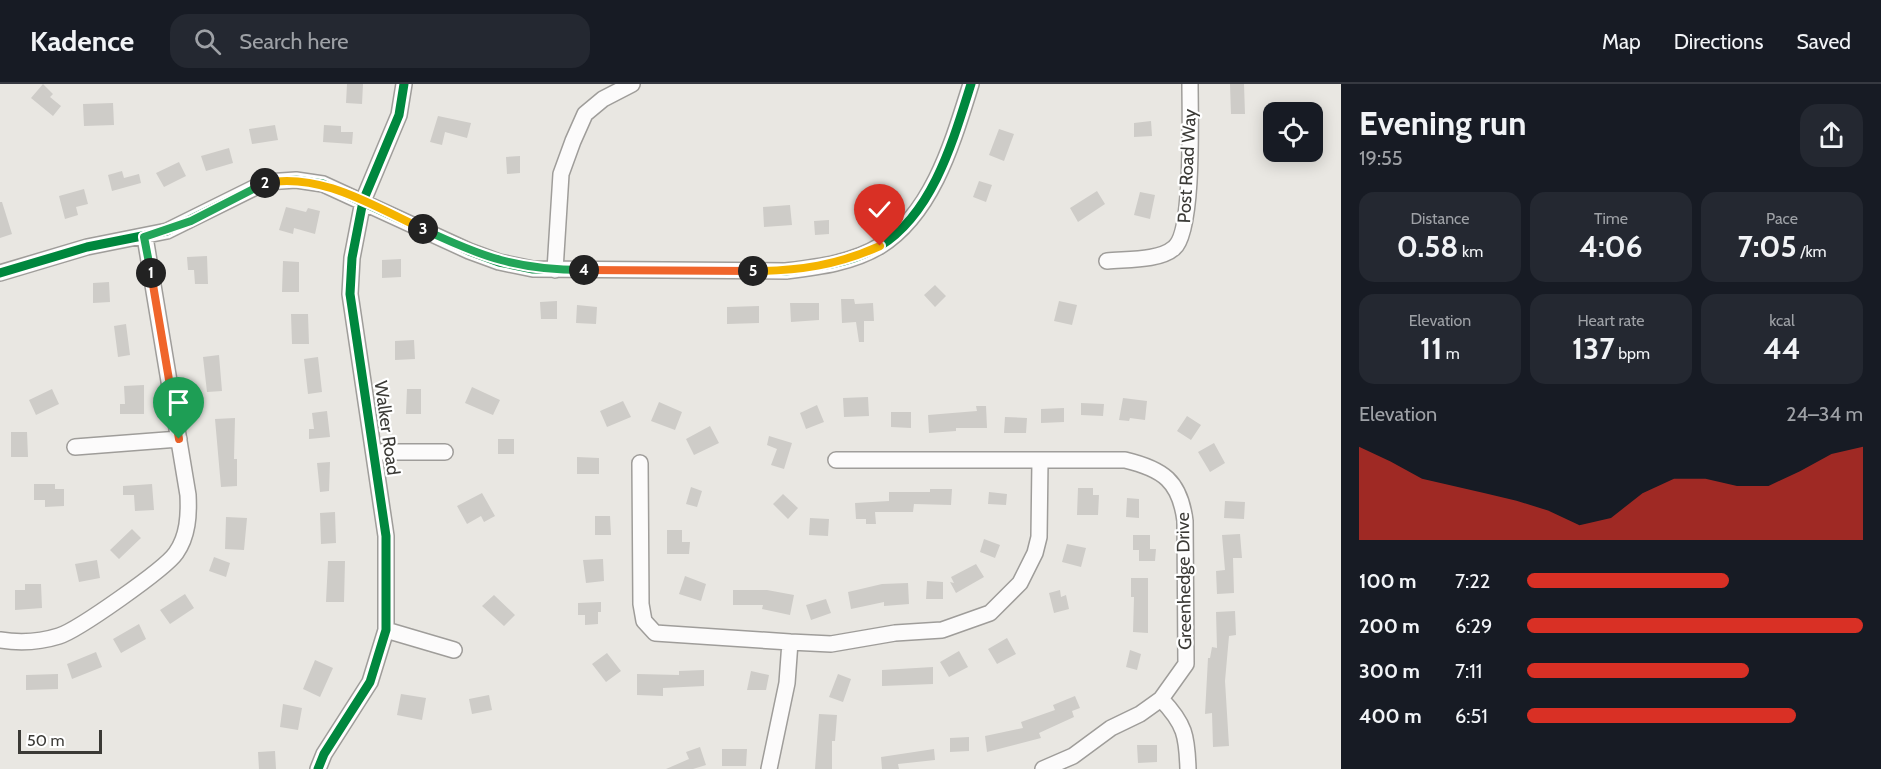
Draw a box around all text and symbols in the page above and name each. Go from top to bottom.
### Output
search box [170,14,590,68]
text: Kadence [30,24,134,58]
icon: search [191,25,224,58]
text: Search here [239,28,349,55]
text: Map [1602,29,1641,54]
text: Directions [1674,29,1763,54]
text: Saved [1796,29,1851,54]
map controls [1263,102,1323,162]
button: locate [1263,102,1323,162]
text: Evening run [1359,103,1526,143]
button: share [1800,104,1863,167]
street label: Post Road Way [1173,108,1201,224]
text: 19:55 [1359,146,1403,170]
pin: 2 [250,168,280,198]
text: 2 [261,173,269,192]
pin [854,184,905,246]
icon: check [863,193,896,226]
text: Distance [1411,209,1469,228]
text: Time [1594,209,1628,228]
text: Pace [1766,209,1798,228]
pin: 3 [408,214,438,244]
text: 3 [419,219,427,238]
text: 0.58 [1397,228,1458,265]
text: 4:06 [1579,228,1643,265]
text: 7:05 [1737,228,1797,265]
text: km [1458,242,1483,261]
text: /km [1797,242,1827,261]
pin: 4 [569,255,599,285]
pin: 5 [738,256,768,286]
pin: 1 [136,258,166,288]
text: 4 [579,260,589,279]
text: 5 [749,261,757,280]
text: 1 [148,263,154,282]
text: Elevation [1409,311,1471,330]
text: Heart rate [1578,311,1644,330]
text: kcal [1769,311,1795,330]
text: 11 [1420,330,1442,367]
text: 137 [1572,330,1615,367]
text: 44 [1763,330,1801,367]
text: m [1442,344,1460,363]
text: bpm [1615,344,1650,363]
pin [153,377,204,439]
street label: Walker Road [370,379,404,477]
icon: arrive [162,386,195,419]
text: Elevation [1359,402,1437,426]
text: 24–34 m [1786,402,1863,426]
street label: Greenhedge Drive [1172,512,1196,650]
text: 100 m [1359,569,1417,593]
text: 7:22 [1455,569,1490,593]
text: 200 m [1359,614,1420,638]
text: 6:29 [1455,614,1492,638]
text: 300 m [1359,659,1420,683]
text: 7:11 [1455,659,1482,683]
text: 400 m [1359,704,1422,728]
text: 6:51 [1455,704,1488,728]
scale bar [18,727,102,754]
text: 50 m [27,731,64,750]

